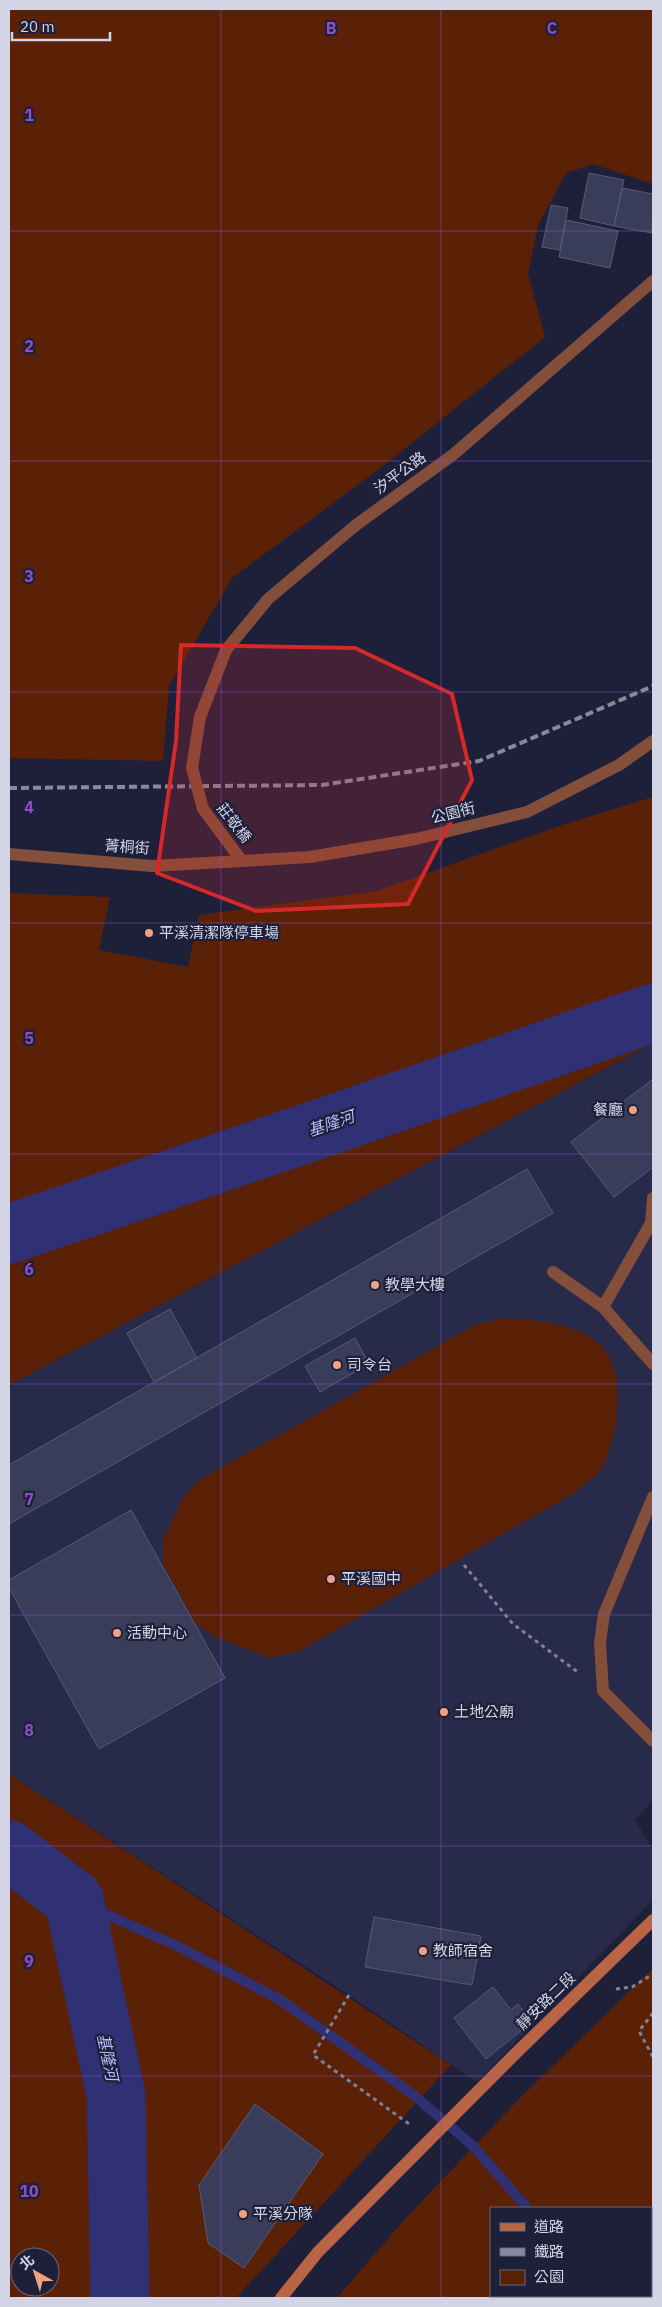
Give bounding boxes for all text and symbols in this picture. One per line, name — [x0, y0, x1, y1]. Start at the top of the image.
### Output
scale bar — [12, 10, 110, 42]
text: 20 m — [20, 17, 55, 36]
text: B — [326, 18, 337, 38]
text: C — [547, 18, 557, 38]
text: 1 — [24, 105, 34, 125]
text: 2 — [24, 336, 34, 356]
street label: 汐平公路 — [370, 447, 430, 498]
text: 3 — [24, 566, 34, 586]
text: 4 — [24, 797, 34, 817]
street label: 公園街 — [429, 798, 477, 827]
street label: 莊敬橋 — [213, 799, 256, 846]
street label: 菁桐街 — [104, 835, 150, 858]
place label: 平溪清潔隊停車場 — [159, 923, 279, 942]
marker: 平溪清潔隊停車場 — [143, 927, 155, 939]
text: 5 — [24, 1028, 34, 1048]
place label: 餐廳 — [593, 1100, 623, 1119]
marker: 餐廳 — [627, 1104, 639, 1116]
water label: 基隆河 — [305, 1105, 360, 1140]
text: 6 — [24, 1259, 34, 1279]
place label: 教學大樓 — [385, 1275, 445, 1294]
marker: 教學大樓 — [369, 1279, 381, 1291]
place label: 司令台 — [347, 1355, 392, 1374]
marker: 司令台 — [331, 1359, 343, 1371]
text: 7 — [24, 1489, 34, 1509]
place label: 平溪國中 — [341, 1569, 401, 1588]
marker: 平溪國中 — [325, 1573, 337, 1585]
place label: 活動中心 — [127, 1623, 187, 1642]
marker: 活動中心 — [111, 1627, 123, 1639]
place label: 土地公廟 — [454, 1702, 514, 1721]
marker: 土地公廟 — [438, 1706, 450, 1718]
text: 8 — [24, 1720, 34, 1740]
place label: 教師宿舍 — [433, 1941, 493, 1960]
marker: 教師宿舍 — [417, 1945, 429, 1957]
text: 9 — [24, 1951, 34, 1971]
street label: 靜安路二段 — [512, 1968, 579, 2034]
water label: 基隆河 — [93, 2031, 123, 2085]
text: 10 — [19, 2181, 39, 2201]
place label: 平溪分隊 — [253, 2204, 313, 2223]
legend — [490, 2207, 652, 2297]
marker: 平溪分隊 — [237, 2208, 249, 2220]
text: 道路 — [534, 2217, 564, 2236]
text: 鐵路 — [534, 2242, 564, 2261]
north arrow — [10, 2247, 60, 2297]
text: 北 — [16, 2250, 38, 2273]
text: 公園 — [534, 2267, 564, 2286]

